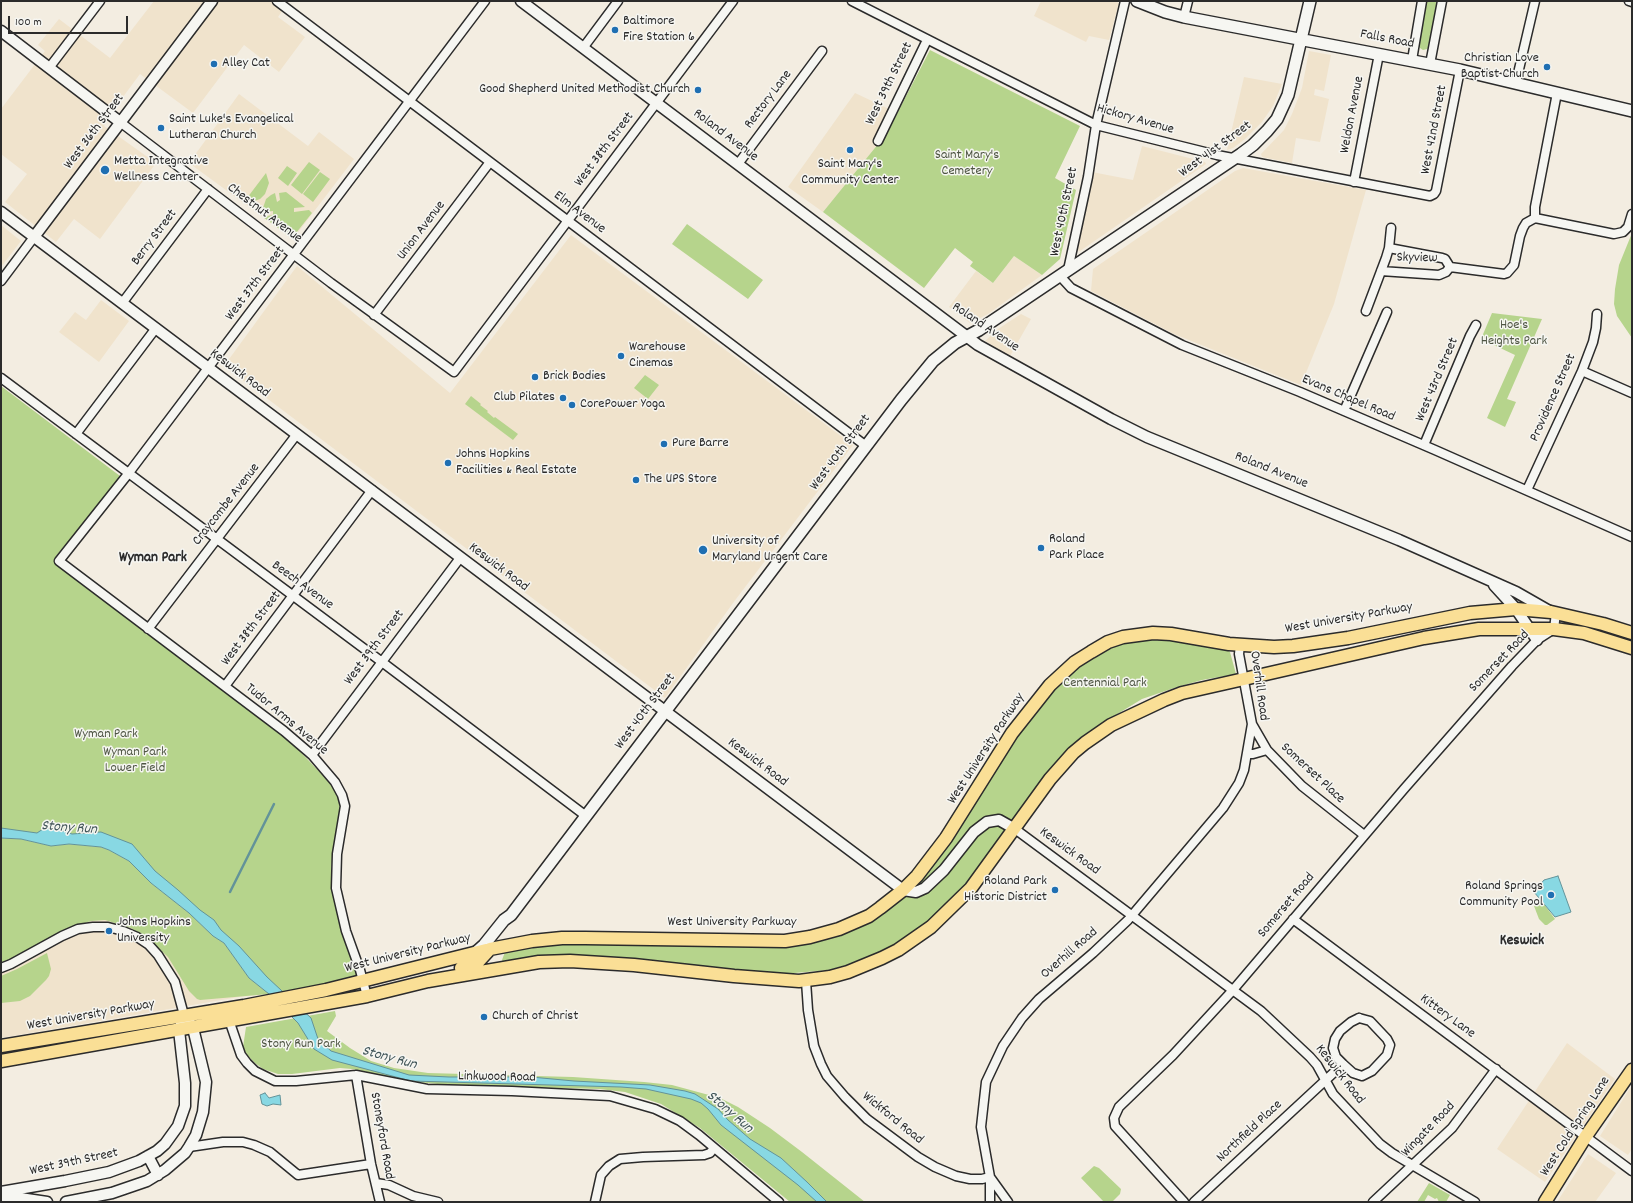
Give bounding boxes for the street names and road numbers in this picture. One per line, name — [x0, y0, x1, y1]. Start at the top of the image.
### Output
street label: Falls Road — [1359, 27, 1415, 53]
street label: West 39th Street — [863, 40, 917, 128]
street label: Rectory Lane — [742, 67, 796, 133]
street label: Weldon Avenue — [1337, 75, 1369, 155]
street label: West 42nd Street — [1418, 84, 1452, 176]
street label: West 36th Street — [61, 91, 129, 173]
street label: Hickory Avenue — [1094, 101, 1176, 139]
street label: Roland Avenue — [689, 106, 761, 166]
street label: West 38th Street — [571, 109, 639, 191]
street label: West 41st Street — [1176, 118, 1256, 182]
street label: West 40th Street — [1047, 166, 1083, 258]
street label: Chestnut Avenue — [223, 180, 305, 248]
street label: Elm Avenue — [550, 188, 608, 238]
street label: Union Avenue — [394, 198, 450, 264]
street label: Berry Street — [128, 207, 182, 269]
street label: West 37th Street — [223, 243, 289, 325]
street label: Skyview — [1396, 250, 1438, 268]
street label: Roland Avenue — [948, 299, 1022, 357]
street label: West 43rd Street — [1413, 336, 1463, 424]
street label: Keswick Road — [206, 346, 272, 402]
street label: Providence Street — [1527, 351, 1581, 445]
street label: Evans Chapel Road — [1299, 372, 1397, 426]
street label: West 40th Street — [807, 412, 875, 494]
street label: Roland Avenue — [1232, 449, 1310, 493]
street label: Craycombe Avenue — [190, 461, 264, 549]
street label: Keswick Road — [465, 540, 531, 596]
street label: Beech Avenue — [268, 558, 336, 614]
street label: West 38th Street — [218, 588, 286, 670]
street label: West University Parkway — [1284, 600, 1414, 638]
street label: West 39th Street — [341, 607, 409, 689]
street label: Somerset Road — [1466, 627, 1534, 697]
street label: Overhill Road — [1245, 650, 1271, 722]
street label: West 40th Street — [612, 671, 680, 753]
street label: Tudor Arms Avenue — [241, 681, 331, 759]
street label: West University Parkway — [945, 690, 1029, 808]
street label: Keswick Road — [724, 735, 790, 791]
street label: Somerset Place — [1276, 740, 1348, 808]
street label: Keswick Road — [1035, 824, 1103, 880]
street label: Somerset Road — [1255, 870, 1319, 942]
street label: West University Parkway — [667, 915, 797, 931]
street label: Overhill Road — [1038, 925, 1102, 983]
street label: West University Parkway — [343, 930, 473, 978]
street label: Kittery Lane — [1416, 991, 1478, 1043]
street label: West University Parkway — [26, 997, 156, 1035]
street label: Keswick Road — [1311, 1042, 1367, 1108]
street label: Linkwood Road — [458, 1069, 536, 1087]
street label: West Cold Spring Lane — [1537, 1074, 1615, 1180]
street label: Wickford Road — [858, 1089, 926, 1149]
street label: Stoneyford Road — [365, 1091, 397, 1181]
street label: Northfield Place — [1214, 1097, 1286, 1167]
street label: Wingate Road — [1398, 1099, 1460, 1161]
street label: West 39th Street — [28, 1145, 120, 1181]

